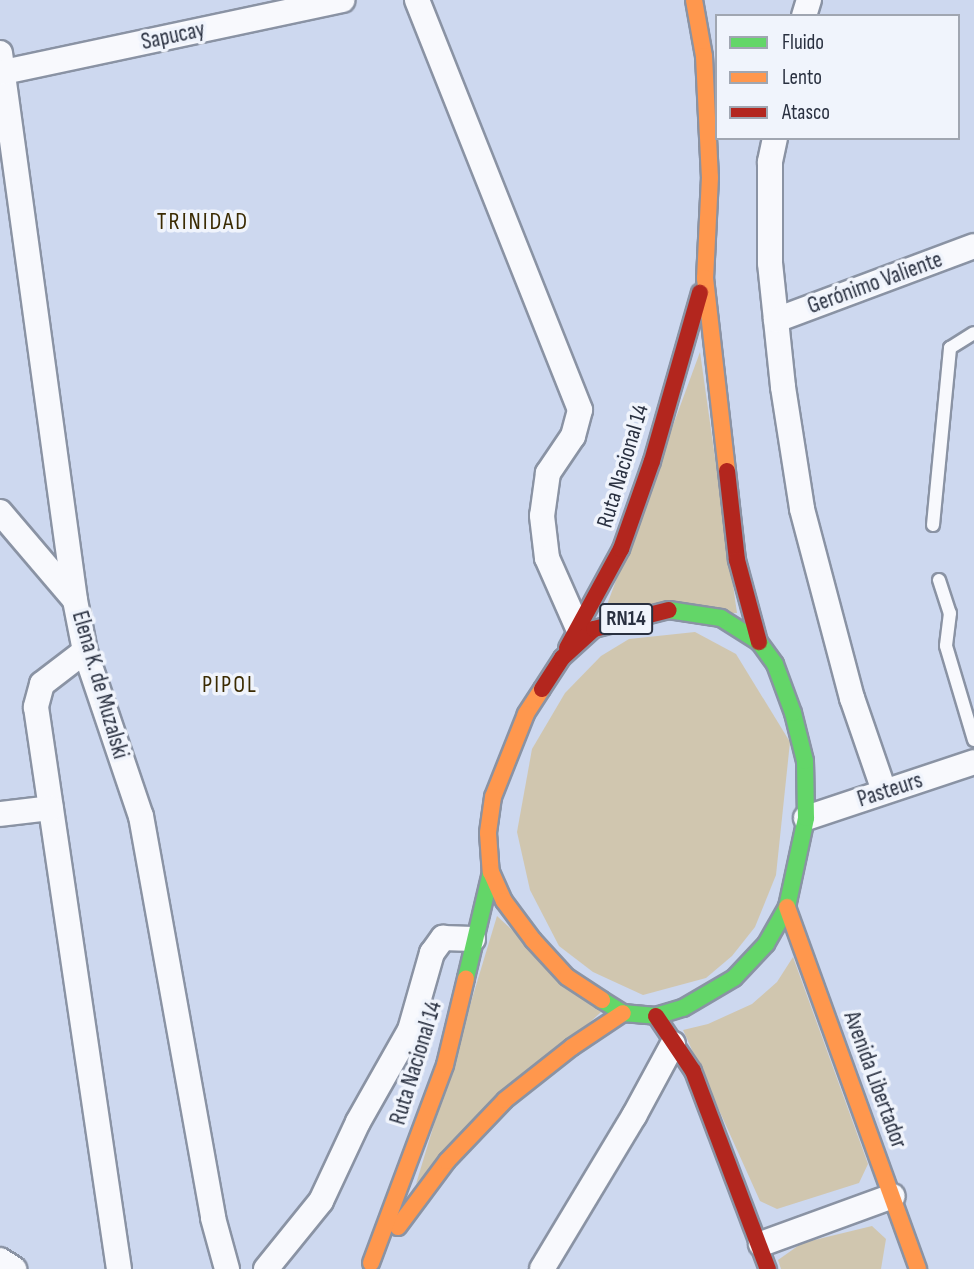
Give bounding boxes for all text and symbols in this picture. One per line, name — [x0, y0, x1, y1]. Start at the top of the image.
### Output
legend — [715, 14, 960, 140]
street label: Sapucay — [139, 16, 207, 56]
text: Fluido — [782, 30, 824, 55]
text: Lento — [782, 65, 822, 90]
text: Atasco — [782, 100, 830, 125]
district label: TRINIDAD — [158, 208, 248, 236]
street label: Gerónimo Valiente — [804, 246, 946, 320]
street label: Ruta Nacional 14 — [591, 401, 655, 531]
road number: RN14 — [598, 602, 654, 636]
street label: Elena K. de Muzalski — [66, 608, 134, 762]
district label: PIPOL — [203, 671, 257, 699]
street label: Pasteurs — [854, 767, 926, 813]
street label: Ruta Nacional 14 — [384, 998, 448, 1128]
street label: Avenida Libertador — [837, 1008, 913, 1152]

